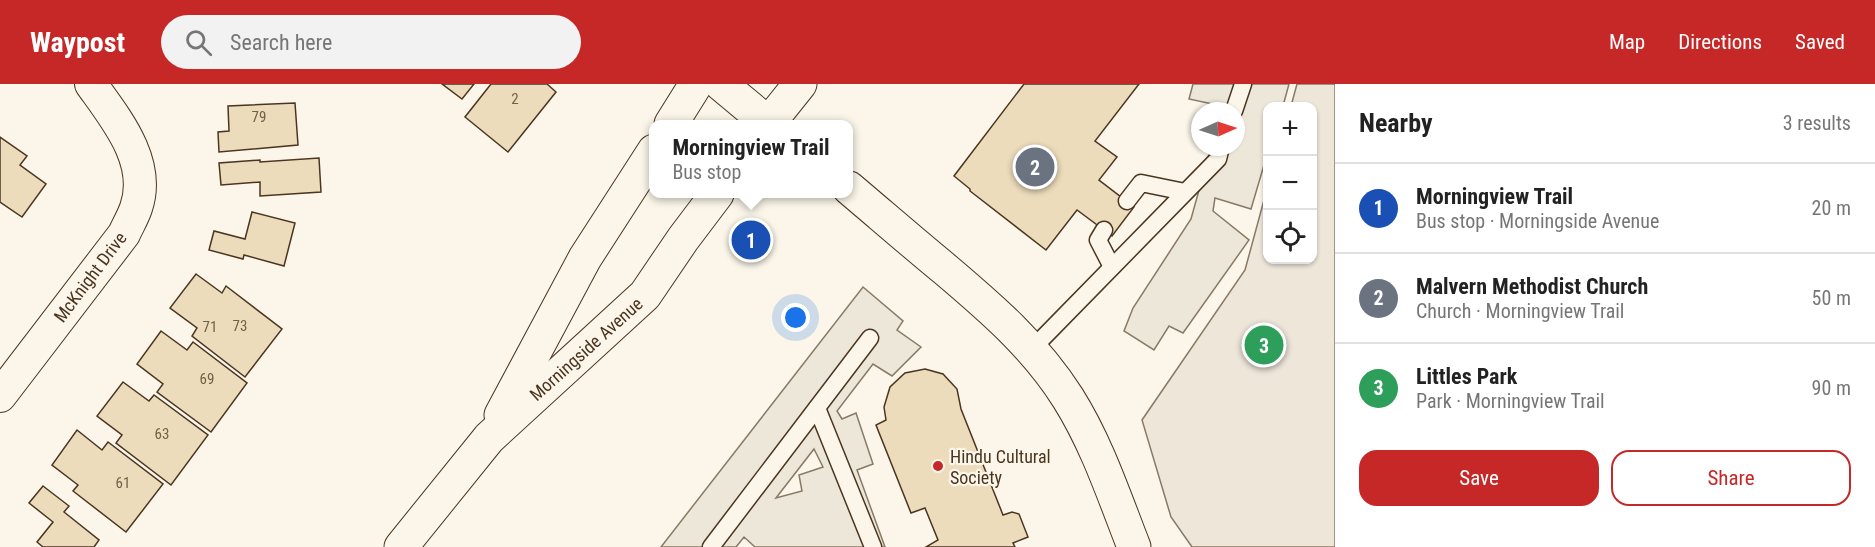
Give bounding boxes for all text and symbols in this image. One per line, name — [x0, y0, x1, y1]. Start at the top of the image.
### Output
search box — [161, 15, 581, 69]
text: Waypost — [30, 26, 125, 59]
icon: search — [182, 26, 215, 59]
text: Search here — [230, 30, 332, 55]
text: Map — [1609, 30, 1645, 54]
text: Directions — [1678, 30, 1762, 54]
text: Saved — [1795, 30, 1845, 54]
house number: 2 — [511, 90, 519, 108]
north arrow — [1191, 102, 1245, 156]
map controls — [1263, 102, 1317, 264]
button: + — [1263, 102, 1317, 156]
house number: 79 — [252, 108, 266, 126]
text: Nearby — [1359, 108, 1433, 138]
text: 3 results — [1783, 111, 1851, 135]
popup — [649, 120, 853, 198]
text: Morningview Trail — [672, 135, 830, 160]
pin: 2 — [1016, 144, 1054, 190]
button: − — [1263, 156, 1317, 210]
text: Bus stop — [672, 160, 741, 184]
text: Morningview Trail — [1416, 184, 1573, 209]
text: 1 — [1373, 196, 1384, 220]
text: 20 m — [1812, 196, 1851, 220]
text: Bus stop · Morningside Avenue — [1416, 209, 1659, 233]
button: locate — [1263, 210, 1317, 264]
pin: 1 — [732, 218, 771, 262]
street label: McKnight Drive — [49, 228, 131, 326]
text: Malvern Methodist Church — [1416, 274, 1648, 299]
text: 2 — [1373, 286, 1384, 310]
text: 50 m — [1812, 286, 1851, 310]
street label: Morningside Avenue — [525, 293, 647, 405]
text: Church · Morningview Trail — [1416, 299, 1624, 323]
your location — [781, 303, 810, 332]
house number: 73 — [233, 317, 247, 335]
house number: 71 — [203, 318, 217, 336]
pin: 3 — [1244, 322, 1284, 368]
text: Littles Park — [1416, 364, 1517, 389]
house number: 69 — [200, 370, 214, 388]
text: 3 — [1373, 376, 1384, 400]
text: 90 m — [1812, 376, 1851, 400]
text: Park · Morningview Trail — [1416, 389, 1605, 413]
house number: 63 — [155, 425, 169, 443]
place label: Hindu Cultural Society — [950, 446, 1051, 488]
button: Save — [1359, 450, 1599, 506]
button: Share — [1611, 450, 1851, 506]
marker: Hindu Cultural Society — [931, 459, 945, 473]
house number: 61 — [116, 474, 130, 492]

